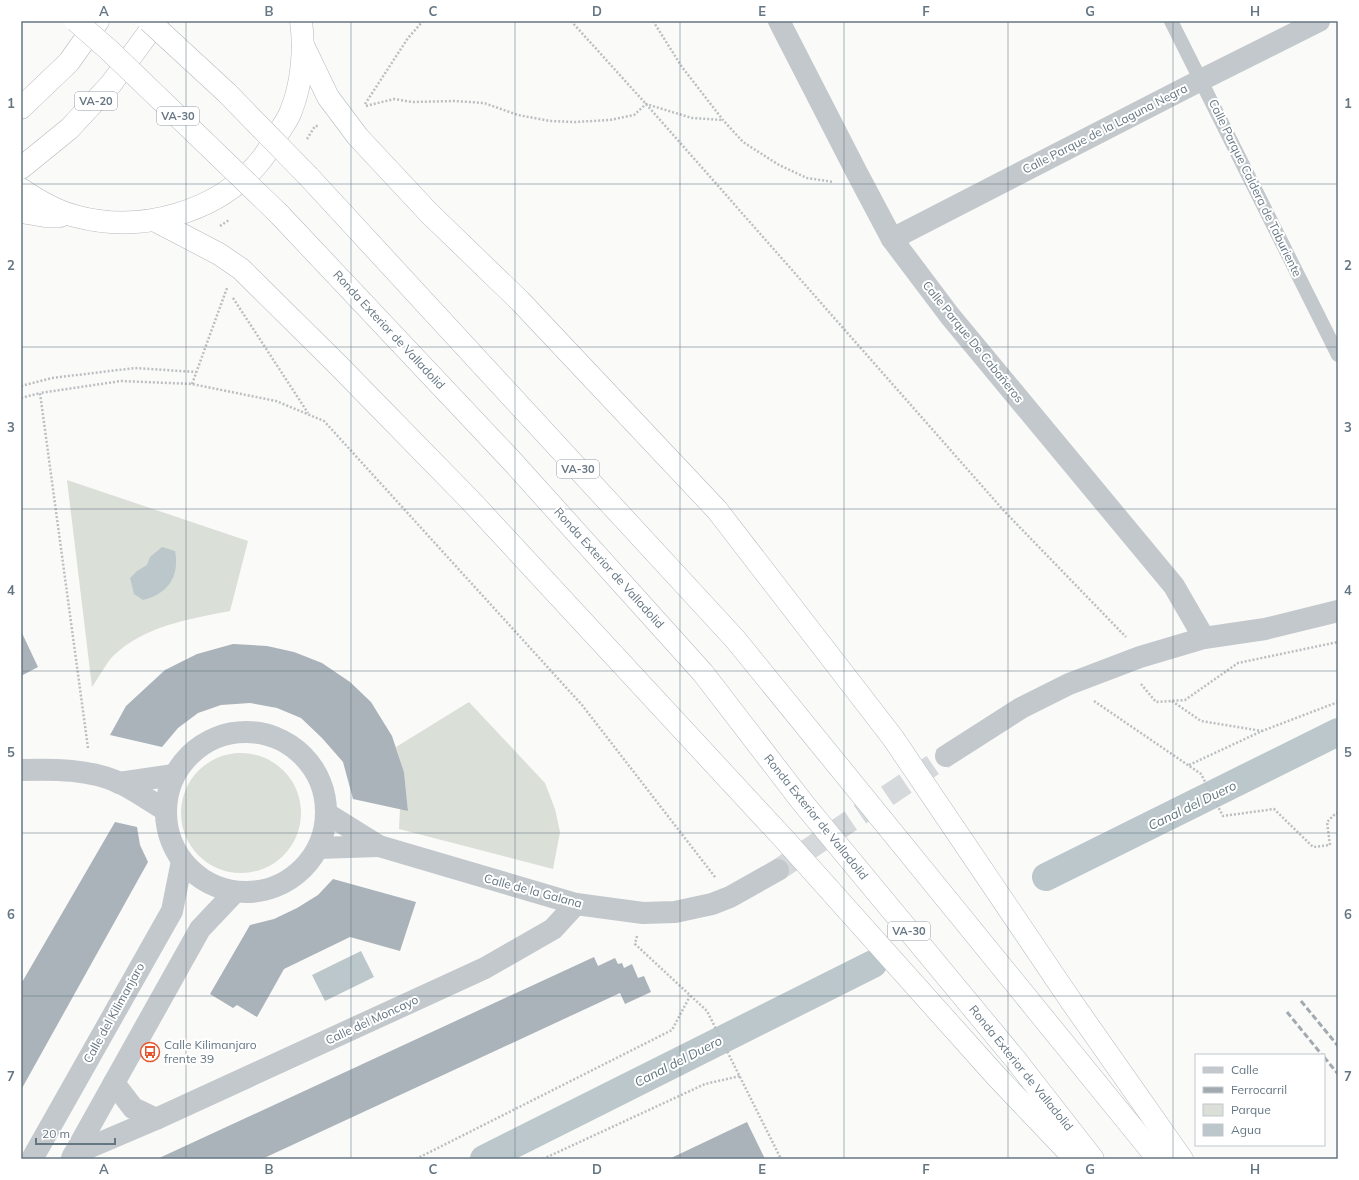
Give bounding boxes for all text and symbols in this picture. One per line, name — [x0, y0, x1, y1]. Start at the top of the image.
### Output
text: A — [99, 3, 109, 19]
text: B — [265, 3, 274, 19]
text: C — [429, 3, 438, 19]
text: D — [592, 3, 602, 19]
text: E — [758, 3, 766, 19]
text: F — [922, 3, 930, 19]
text: G — [1085, 3, 1095, 19]
text: H — [1250, 3, 1260, 19]
street label: Calle Parque de la Laguna Negra — [1020, 80, 1190, 177]
road number: VA-20 — [75, 92, 117, 110]
text: 1 — [7, 95, 15, 111]
text: 1 — [1344, 95, 1352, 111]
street label: Calle Parque Caldera de Taburiente — [1206, 97, 1305, 279]
road number: VA-30 — [157, 107, 199, 125]
text: 2 — [7, 257, 15, 273]
text: 2 — [1344, 257, 1352, 273]
street label: Ronda Exterior de Valladolid — [330, 267, 448, 392]
street label: Calle Parque De Cabañeros — [920, 278, 1027, 406]
text: 3 — [7, 419, 15, 435]
text: 3 — [1344, 419, 1352, 435]
road number: VA-30 — [557, 460, 599, 478]
street label: Ronda Exterior de Valladolid — [551, 504, 667, 631]
text: 4 — [7, 582, 15, 598]
text: 4 — [1344, 582, 1352, 598]
text: 5 — [7, 744, 15, 760]
text: 5 — [1344, 744, 1352, 760]
street label: Ronda Exterior de Valladolid — [761, 751, 872, 882]
water label: Canal del Duero — [1145, 777, 1239, 833]
street label: Calle de la Galana — [482, 870, 584, 911]
text: 6 — [7, 906, 15, 922]
text: 6 — [1344, 906, 1352, 922]
road number: VA-30 — [888, 922, 930, 940]
street label: Calle del Kilimanjaro — [80, 960, 147, 1066]
street label: Calle del Moncayo — [323, 991, 421, 1048]
street label: Ronda Exterior de Valladolid — [966, 1002, 1077, 1133]
water label: Canal del Duero — [632, 1032, 724, 1090]
place label: Calle Kilimanjaro frente 39 — [164, 1037, 257, 1066]
bus stop icon: Calle Kilimanjaro frente 39 — [139, 1041, 161, 1063]
legend — [1195, 1054, 1325, 1146]
text: Calle — [1231, 1062, 1258, 1077]
text: 7 — [7, 1068, 15, 1084]
text: 7 — [1344, 1068, 1352, 1084]
text: Ferrocarril — [1231, 1082, 1287, 1097]
text: Parque — [1231, 1102, 1271, 1117]
scale bar — [36, 1120, 115, 1146]
text: Agua — [1231, 1122, 1261, 1137]
text: 20 m — [42, 1126, 70, 1141]
text: A — [99, 1161, 109, 1177]
text: B — [265, 1161, 274, 1177]
text: C — [429, 1161, 438, 1177]
text: D — [592, 1161, 602, 1177]
text: E — [758, 1161, 766, 1177]
text: F — [922, 1161, 930, 1177]
text: G — [1085, 1161, 1095, 1177]
text: H — [1250, 1161, 1260, 1177]

